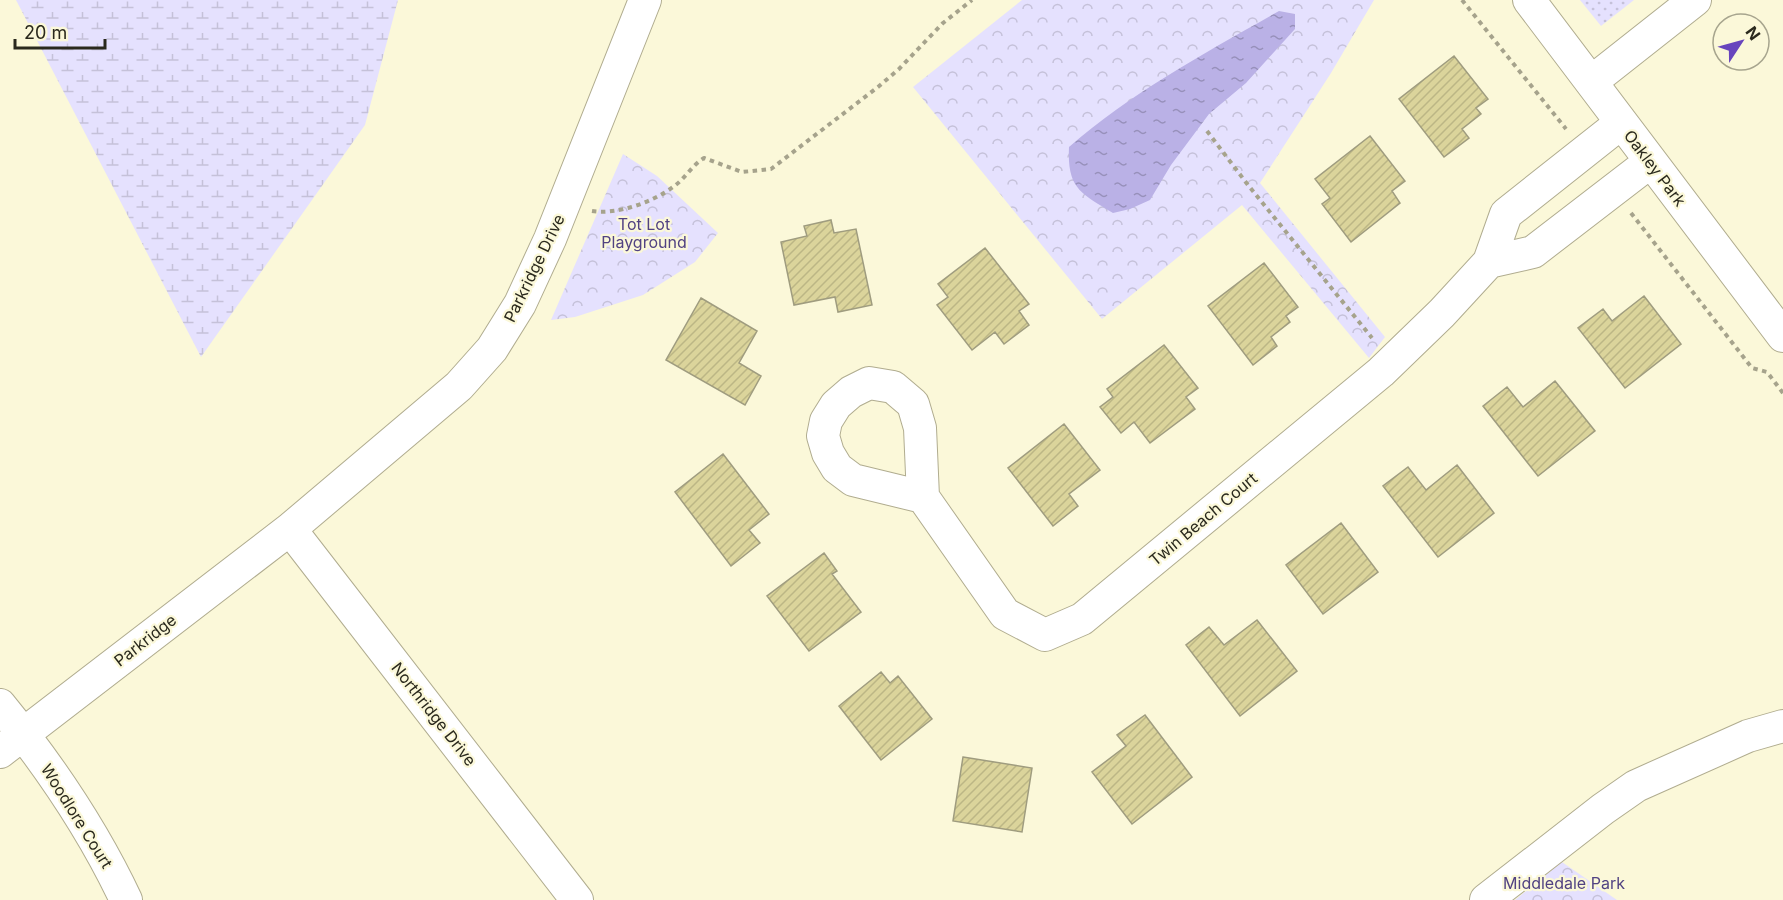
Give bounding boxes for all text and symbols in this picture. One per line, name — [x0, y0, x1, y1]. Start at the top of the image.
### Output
scale bar — [15, 12, 105, 50]
north arrow — [1711, 12, 1771, 72]
text: 20 m — [24, 22, 67, 43]
text: N — [1741, 22, 1765, 44]
street label: Oakley Park — [1620, 126, 1690, 210]
street label: Parkridge Drive — [499, 211, 569, 325]
park label: Tot Lot Playground — [601, 214, 687, 252]
street label: Twin Beach Court — [1145, 468, 1261, 570]
street label: Parkridge — [110, 610, 180, 670]
street label: Northridge Drive — [387, 658, 481, 770]
street label: Woodlore Court — [37, 760, 117, 872]
park label: Middledale Park — [1503, 873, 1625, 893]

